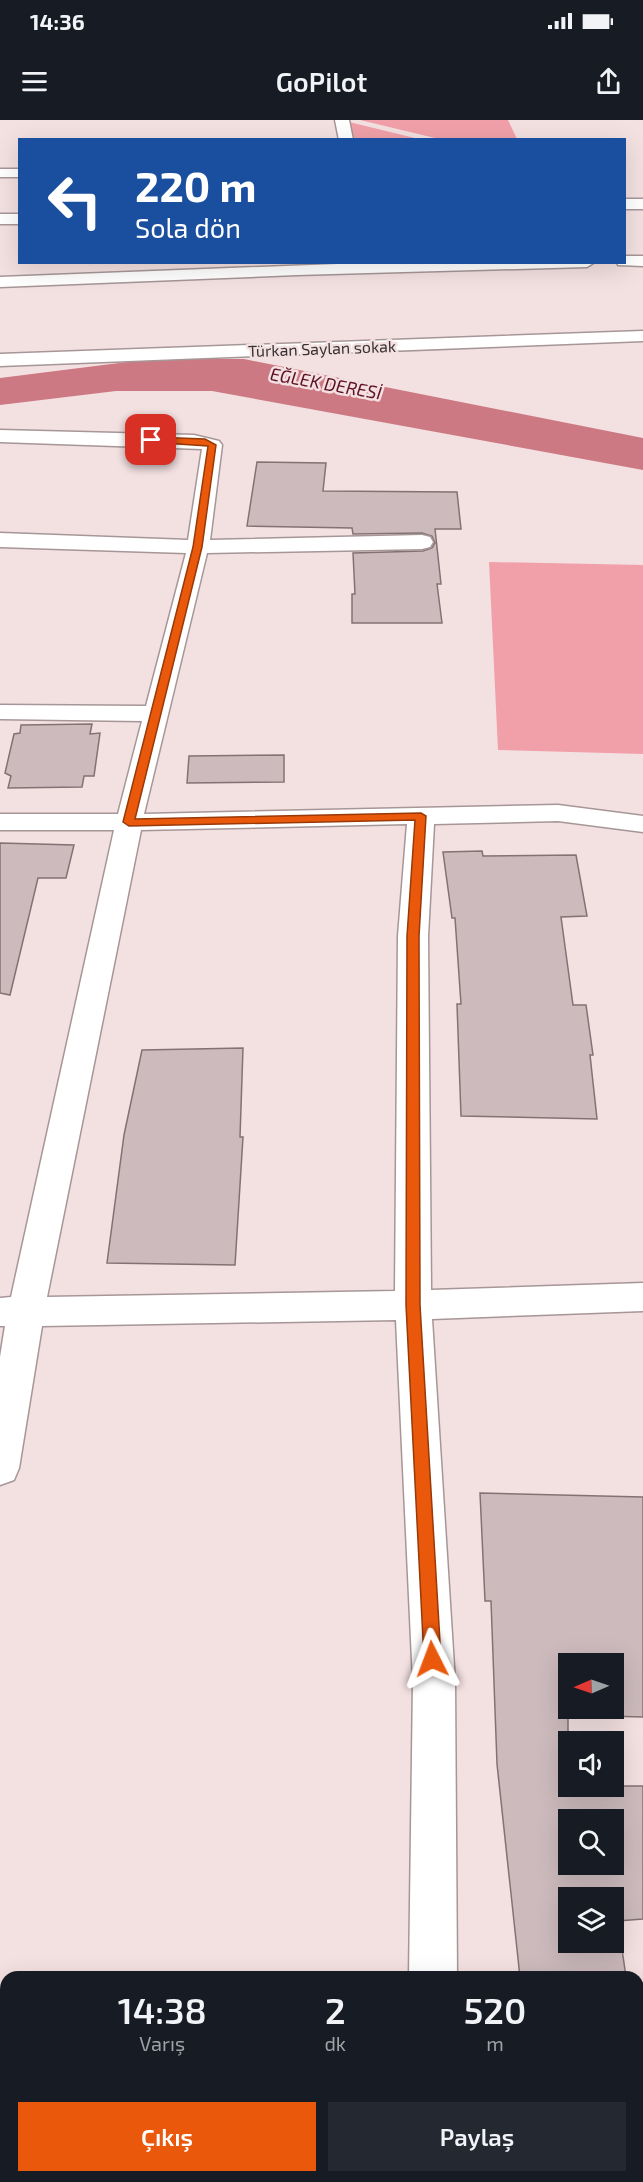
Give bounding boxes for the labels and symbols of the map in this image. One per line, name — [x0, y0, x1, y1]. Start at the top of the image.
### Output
street label: Türkan Saylan sokak — [248, 336, 396, 360]
water label: EĞLEK DERESİ — [269, 362, 384, 404]
pin — [125, 414, 176, 465]
position arrow — [400, 1627, 464, 1691]
north arrow — [558, 1653, 624, 1719]

